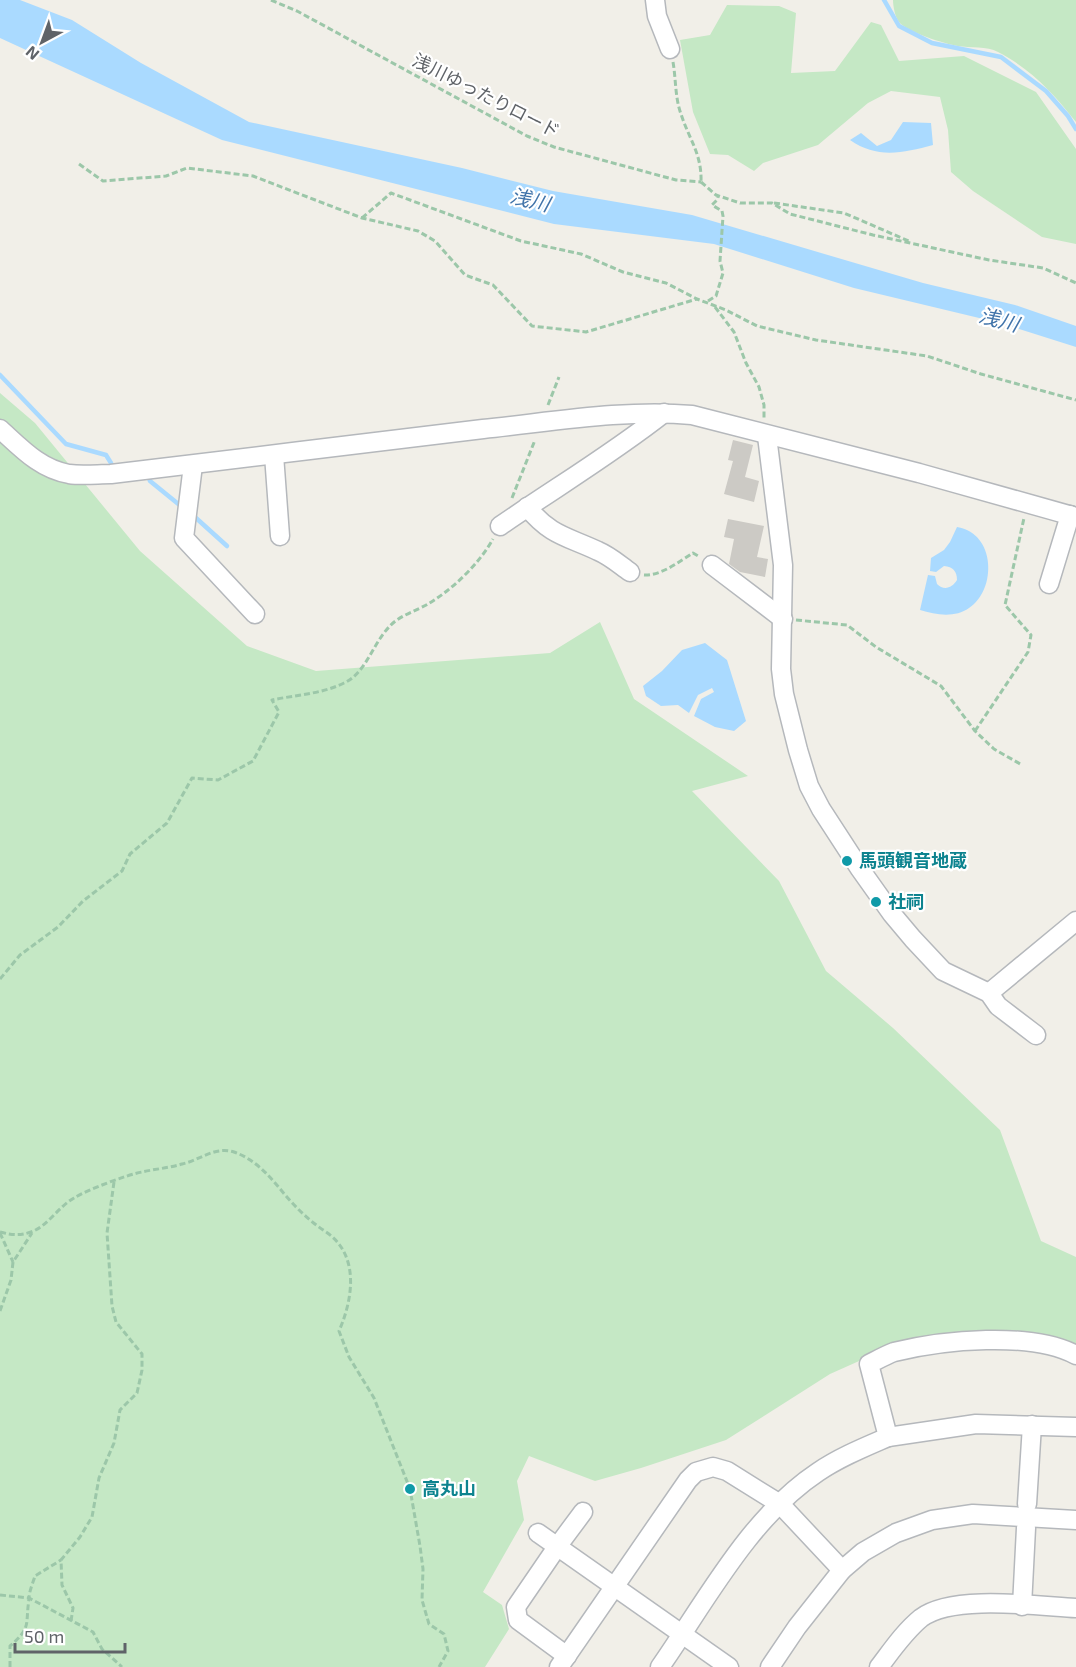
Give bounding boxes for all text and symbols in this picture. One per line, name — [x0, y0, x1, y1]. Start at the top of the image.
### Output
north arrow — [12, 12, 72, 72]
text: N — [21, 43, 42, 65]
street label: 浅川ゆったりロード — [409, 49, 564, 142]
water label: 浅川 — [508, 183, 554, 216]
water label: 浅川 — [977, 302, 1024, 336]
place label: 馬頭観音地蔵 — [859, 849, 967, 871]
marker: 馬頭観音地蔵 — [840, 854, 854, 868]
place label: 社祠 — [888, 890, 924, 912]
marker: 社祠 — [869, 895, 883, 909]
place label: 高丸山 — [422, 1477, 476, 1499]
marker: 高丸山 — [403, 1482, 417, 1496]
scale bar — [15, 1616, 124, 1654]
text: 50 m — [24, 1625, 64, 1647]

